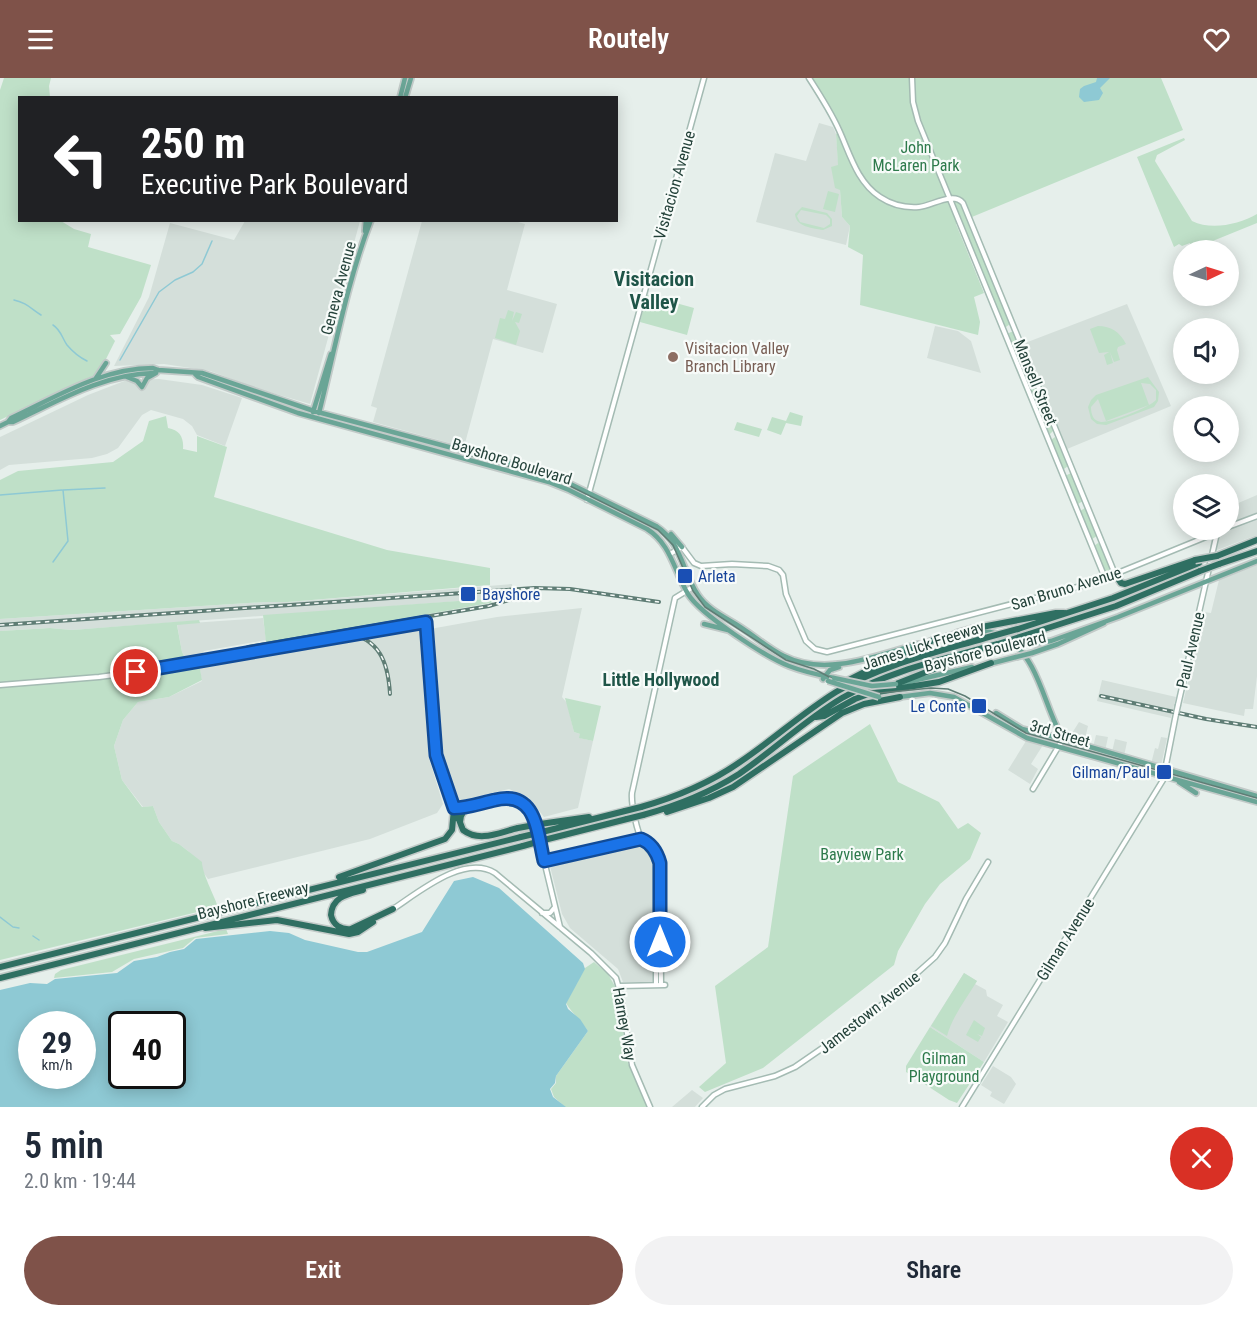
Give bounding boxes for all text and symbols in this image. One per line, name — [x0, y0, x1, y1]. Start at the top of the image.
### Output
icon: menu — [24, 23, 57, 56]
text: Routely — [588, 23, 669, 55]
icon: heart — [1200, 23, 1233, 56]
text: 250 m — [141, 119, 246, 168]
icon: left — [42, 120, 120, 198]
street label: Visitacion Avenue — [650, 128, 699, 242]
park label: John McLaren Park — [873, 138, 960, 175]
text: Executive Park Boulevard — [141, 169, 409, 201]
street label: Geneva Avenue — [317, 239, 360, 337]
north arrow — [1173, 240, 1239, 306]
map controls — [1173, 240, 1239, 540]
district label: Visitacion Valley — [614, 267, 694, 314]
button: sound — [1173, 318, 1239, 384]
street label: Mansell Street — [1010, 337, 1061, 428]
place label: Visitacion Valley Branch Library — [685, 339, 790, 376]
marker: Visitacion Valley Branch Library — [666, 350, 680, 364]
button: search — [1173, 396, 1239, 462]
street label: Bayshore Boulevard — [450, 434, 574, 489]
button: layers — [1173, 474, 1239, 540]
street label: San Bruno Avenue — [1009, 563, 1124, 614]
marker: Arleta — [676, 567, 694, 585]
place label: Arleta — [698, 567, 736, 586]
marker: Bayshore — [459, 585, 477, 603]
place label: Bayshore — [482, 585, 540, 604]
street label: Paul Avenue — [1173, 610, 1208, 690]
street label: James Lick Freeway — [860, 617, 987, 674]
street label: Bayshore Boulevard — [922, 627, 1048, 676]
pin — [110, 646, 161, 697]
icon: arrive — [119, 655, 152, 688]
district label: Little Hollywood — [603, 669, 719, 690]
place label: Le Conte — [910, 697, 966, 716]
marker: Le Conte — [970, 697, 988, 715]
street label: 3rd Street — [1028, 716, 1092, 751]
place label: Gilman/Paul — [1072, 763, 1150, 782]
marker: Gilman/Paul — [1155, 763, 1173, 781]
park label: Bayview Park — [820, 845, 905, 864]
street label: Bayshore Freeway — [196, 877, 311, 923]
street label: Gilman Avenue — [1032, 894, 1098, 984]
position arrow — [628, 910, 692, 974]
street label: Jamestown Avenue — [815, 967, 924, 1058]
street label: Harney Way — [609, 986, 640, 1063]
speed limit sign: 40 — [108, 1011, 186, 1089]
text: 29 — [42, 1025, 72, 1060]
park label: Gilman Playground — [909, 1049, 979, 1086]
text: km/h — [42, 1056, 72, 1074]
text: 5 min — [24, 1125, 104, 1167]
button: close — [1170, 1127, 1233, 1190]
text: 2.0 km · 19:44 — [24, 1169, 136, 1193]
button: Exit — [24, 1236, 623, 1305]
button: Share — [635, 1236, 1233, 1305]

